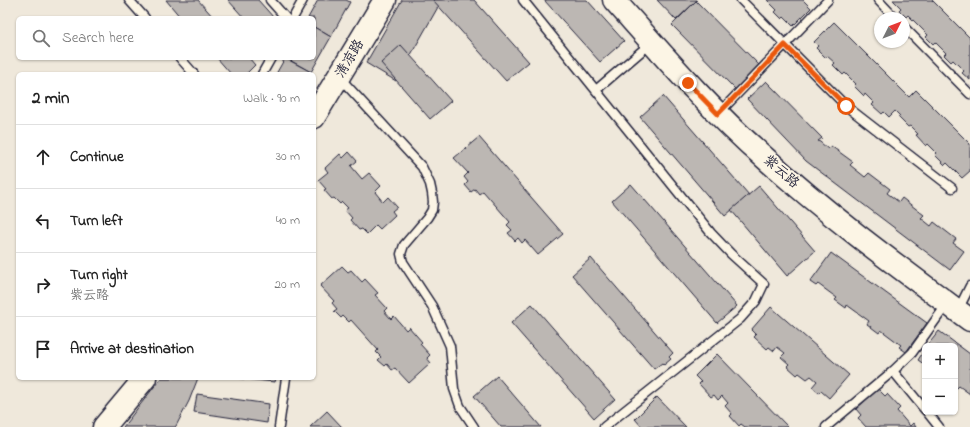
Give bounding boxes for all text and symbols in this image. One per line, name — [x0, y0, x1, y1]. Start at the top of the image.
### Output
north arrow — [874, 12, 910, 48]
search box — [16, 16, 316, 60]
icon: search — [30, 27, 52, 49]
text: Search here — [62, 27, 134, 49]
street label: 清凉路 — [330, 36, 370, 82]
route end — [679, 74, 697, 92]
text: 2 min — [32, 86, 69, 111]
text: Walk · 90 m — [243, 89, 300, 108]
route start — [837, 97, 855, 115]
icon: ahead — [32, 146, 54, 168]
text: Continue — [70, 146, 124, 168]
text: 30 m — [276, 147, 300, 166]
street label: 紫云路 — [758, 150, 804, 194]
icon: left — [32, 210, 54, 232]
text: Turn left — [70, 210, 123, 232]
text: 40 m — [276, 211, 300, 230]
text: Turn right — [70, 264, 128, 286]
icon: right — [32, 274, 54, 296]
text: 20 m — [275, 275, 300, 294]
text: 紫云路 — [70, 286, 109, 305]
icon: arrive — [32, 338, 54, 360]
text: Arrive at destination — [70, 338, 194, 360]
map controls — [922, 343, 958, 415]
button: + — [922, 343, 958, 379]
button: − — [922, 379, 958, 415]

